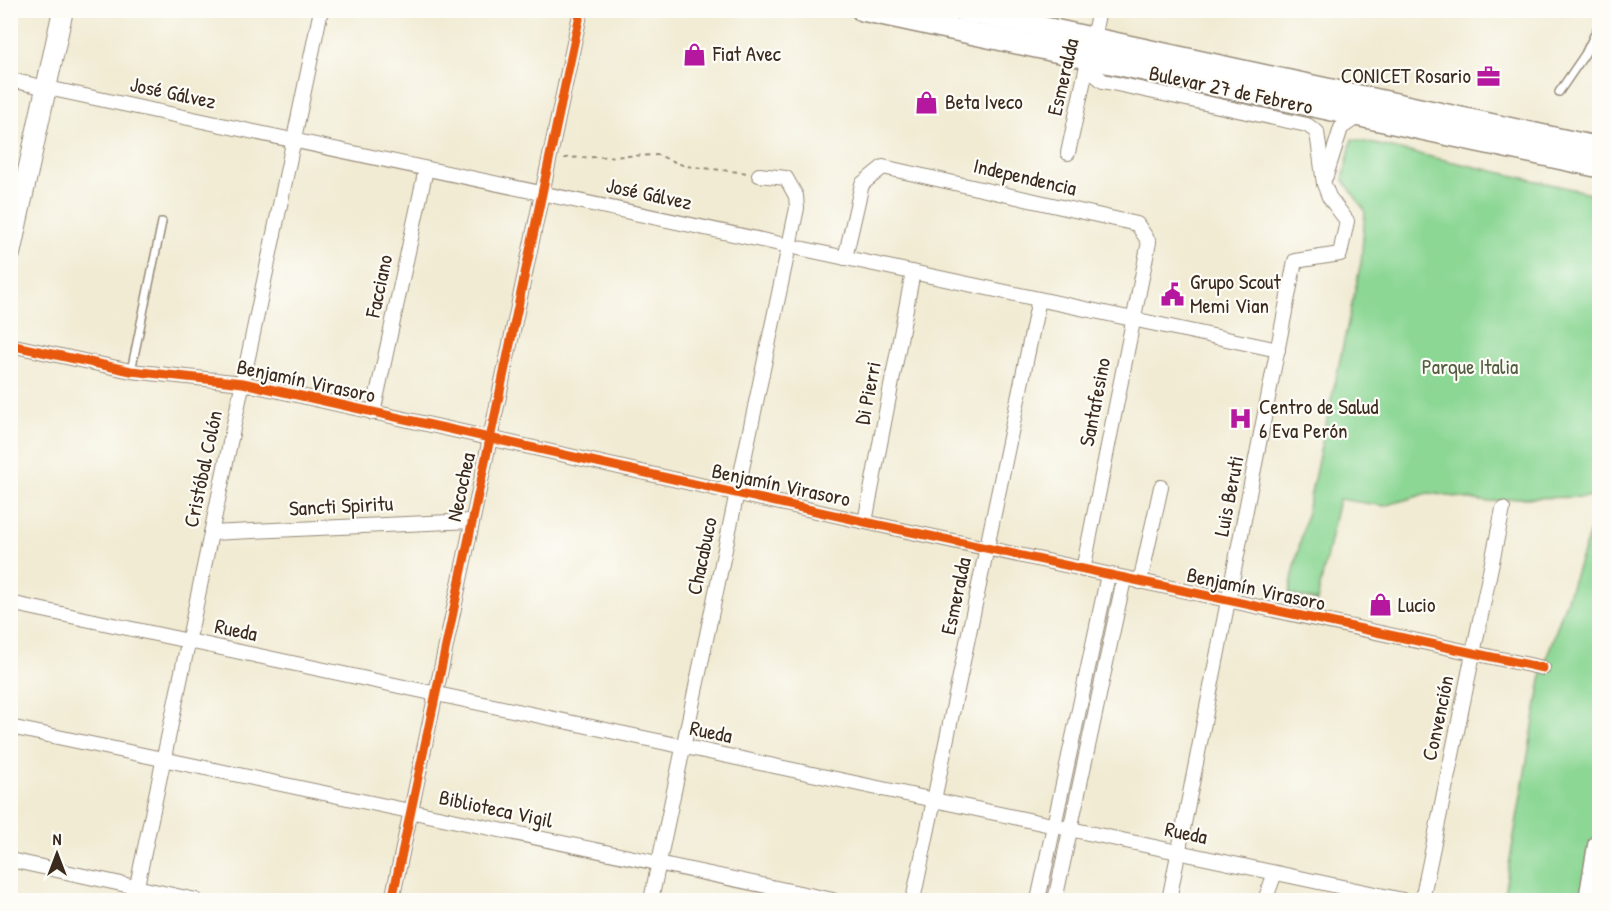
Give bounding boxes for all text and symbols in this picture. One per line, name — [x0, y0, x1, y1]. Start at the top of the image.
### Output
street label: Esmeralda — [1040, 35, 1085, 118]
place label: Fiat Avec — [712, 39, 782, 68]
shop icon: Fiat Avec — [682, 41, 708, 67]
street label: Bulevar 27 de Febrero — [1146, 58, 1316, 121]
place label: CONICET Rosario — [1341, 61, 1471, 90]
office icon: CONICET Rosario — [1476, 63, 1502, 89]
street label: José Gálvez — [127, 69, 219, 116]
place label: Beta Iveco — [945, 87, 1023, 116]
shop icon: Beta Iveco — [914, 89, 940, 115]
street label: Independencia — [971, 151, 1079, 202]
street label: José Gálvez — [603, 170, 695, 217]
street label: Facciano — [358, 252, 399, 321]
place label: Grupo Scout Memi Vian — [1190, 267, 1281, 320]
public building icon: Grupo Scout Memi Vian — [1159, 281, 1185, 307]
street label: Benjamín Virasoro — [234, 352, 378, 409]
park label: Parque Italia — [1422, 352, 1518, 381]
street label: Santafesino — [1072, 355, 1117, 449]
street label: Di Pierri — [847, 359, 888, 427]
place label: Centro de Salud 6 Eva Perón — [1259, 392, 1378, 445]
hospital icon: Centro de Salud 6 Eva Perón — [1228, 406, 1254, 432]
street label: Cristóbal Colón — [176, 408, 229, 530]
street label: Necochea — [439, 450, 482, 524]
street label: Luis Beruti — [1207, 453, 1250, 539]
street label: Benjamín Virasoro — [709, 456, 853, 513]
street label: Sancti Spiritu — [288, 488, 394, 523]
street label: Chacabuco — [679, 514, 724, 597]
street label: Esmeralda — [933, 555, 978, 637]
street label: Benjamín Virasoro — [1184, 560, 1328, 617]
place label: Lucio — [1398, 590, 1436, 619]
shop icon: Lucio — [1367, 592, 1393, 618]
street label: Rueda — [212, 611, 260, 648]
street label: Convención — [1414, 673, 1461, 763]
street label: Rueda — [687, 713, 735, 750]
street label: Biblioteca Vigil — [437, 782, 556, 835]
street label: Rueda — [1162, 814, 1210, 851]
north arrow — [27, 824, 87, 884]
text: N — [53, 828, 62, 850]

